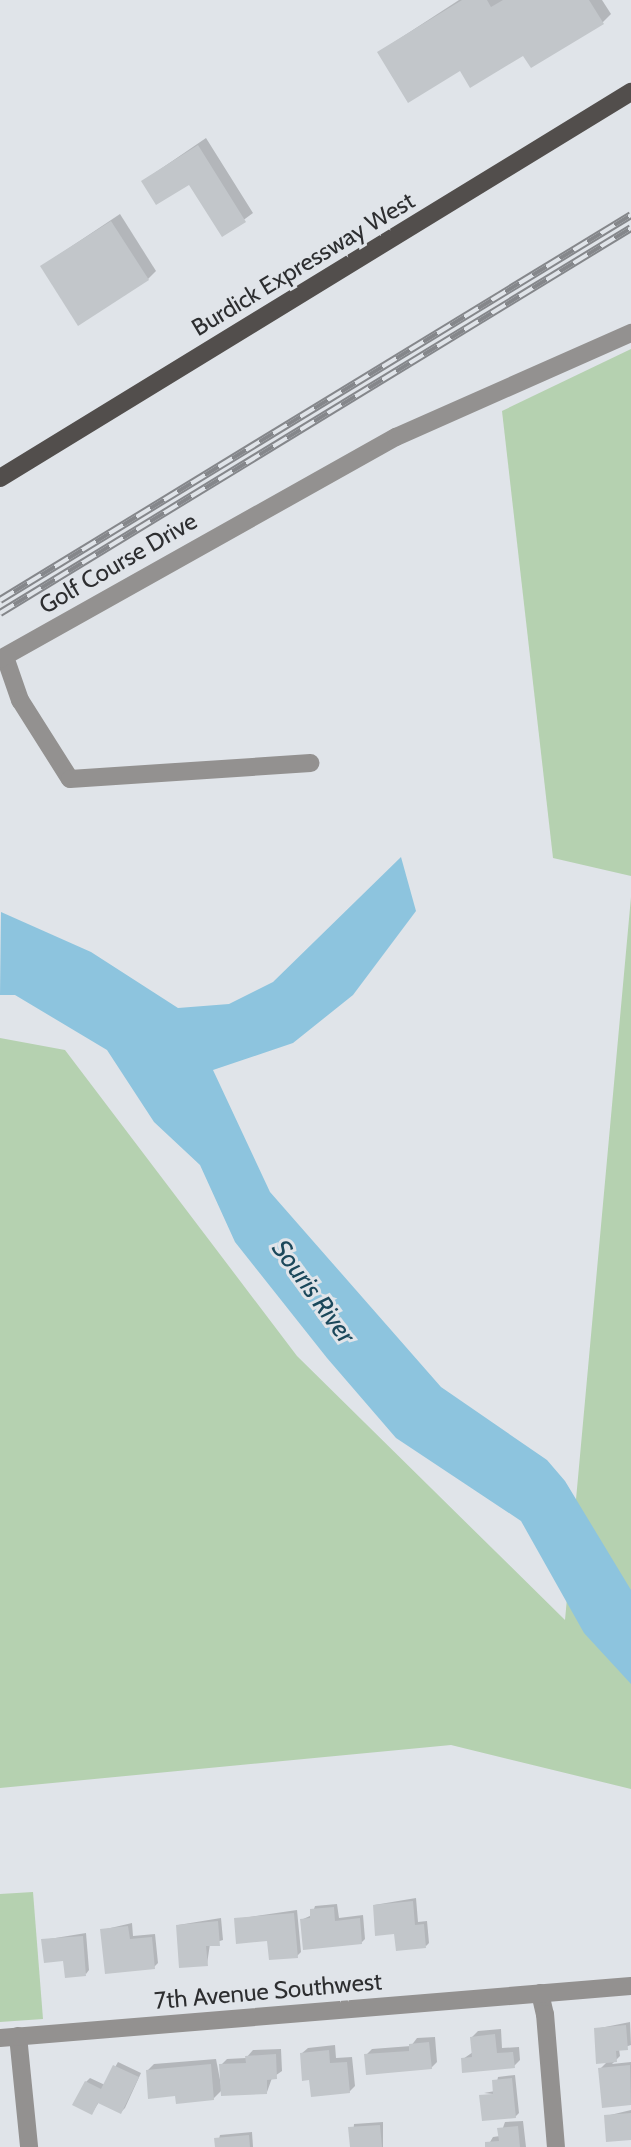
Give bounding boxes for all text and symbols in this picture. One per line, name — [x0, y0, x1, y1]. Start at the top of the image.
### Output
street label: Burdick Expressway West — [186, 186, 420, 342]
street label: Golf Course Drive — [34, 506, 202, 620]
water label: Souris River — [265, 1234, 361, 1350]
street label: 7th Avenue Southwest — [153, 1967, 383, 2015]

